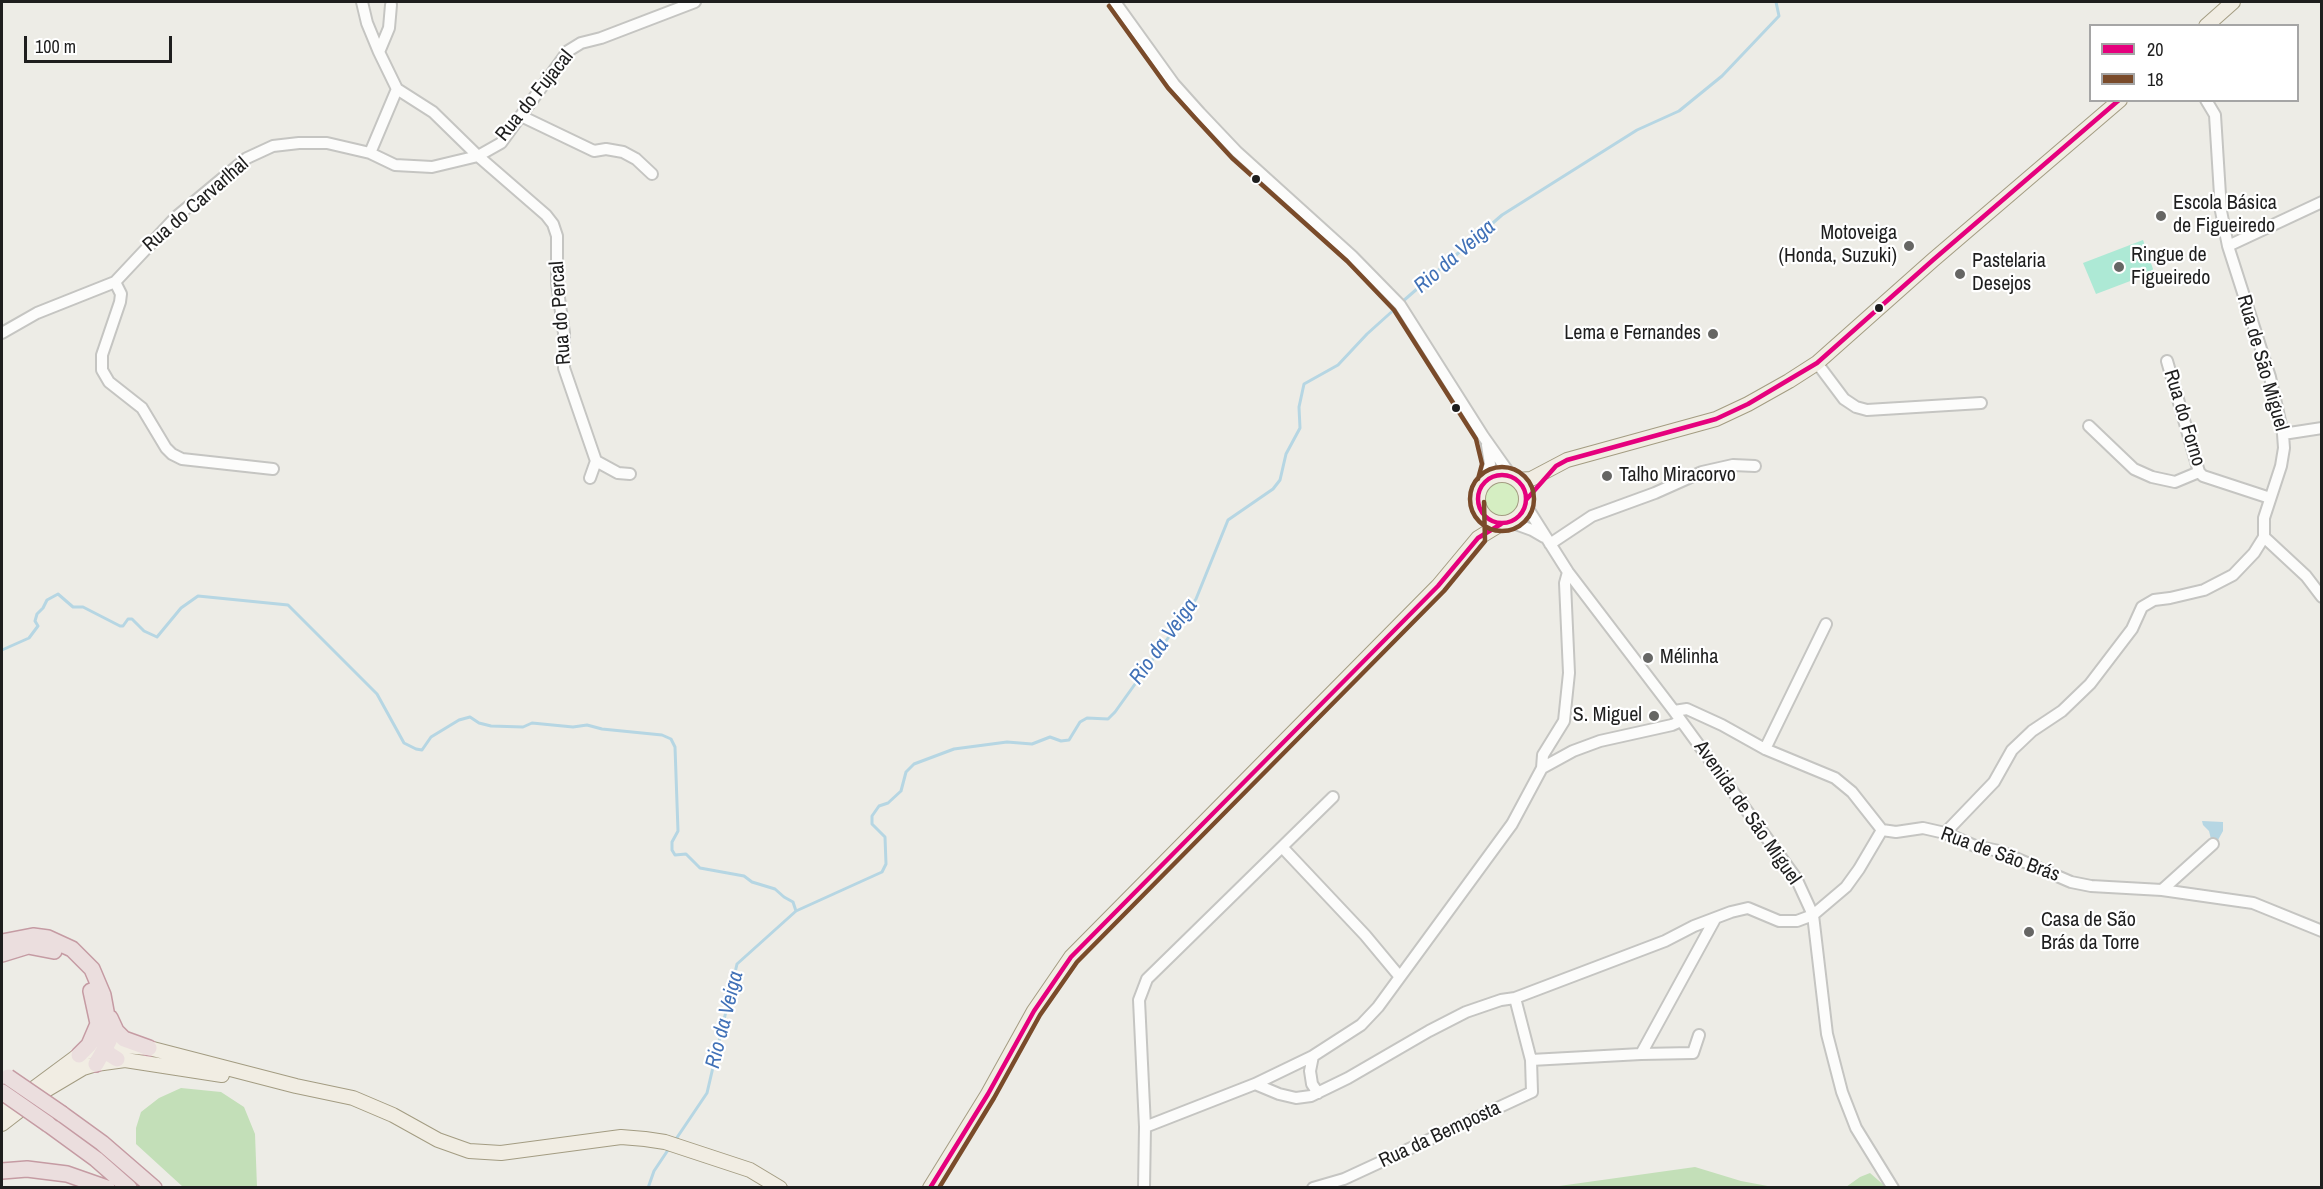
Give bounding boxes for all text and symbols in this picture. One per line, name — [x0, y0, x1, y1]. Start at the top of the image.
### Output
scale bar — [27, 24, 176, 62]
legend — [2089, 24, 2299, 102]
text: 100 m — [35, 34, 76, 59]
text: 20 — [2147, 37, 2163, 62]
street label: Rua do Fujacal — [491, 46, 579, 146]
text: 18 — [2147, 67, 2163, 92]
street label: Rua do Carvarlhal — [138, 153, 254, 257]
unlabelled marker — [1250, 173, 1262, 185]
place label: Escola Básica de Figueiredo — [2173, 192, 2277, 239]
marker: Escola Básica de Figueiredo — [2154, 209, 2168, 223]
water label: Rio da Veiga — [1409, 215, 1501, 299]
place label: Motoveiga (Honda, Suzuki) — [1779, 222, 1897, 269]
marker: Motoveiga (Honda, Suzuki) — [1902, 239, 1916, 253]
place label: Ringue de Figueiredo — [2131, 244, 2210, 291]
place label: Pastelaria Desejos — [1972, 250, 2046, 297]
street label: Rua do Percal — [545, 260, 577, 366]
marker: Ringue de Figueiredo — [2112, 260, 2126, 274]
marker: Pastelaria Desejos — [1953, 267, 1967, 281]
street label: Rua de São Miguel — [2231, 292, 2293, 434]
unlabelled marker — [1873, 302, 1885, 314]
place label: Lema e Fernandes — [1564, 322, 1701, 346]
marker: Lema e Fernandes — [1706, 327, 1720, 341]
street label: Rua do Forno — [2158, 367, 2210, 469]
unlabelled marker — [1450, 402, 1462, 414]
place label: Talho Miracorvo — [1619, 464, 1736, 488]
marker: Talho Miracorvo — [1600, 469, 1614, 483]
water label: Rio da Veiga — [1125, 594, 1203, 690]
place label: Mélinha — [1660, 646, 1718, 670]
marker: Mélinha — [1641, 651, 1655, 665]
place label: S. Miguel — [1573, 704, 1642, 728]
marker: S. Miguel — [1647, 709, 1661, 723]
street label: Avenida de São Miguel — [1688, 736, 1806, 890]
street label: Rua de São Brás — [1937, 822, 2063, 888]
place label: Casa de São Brás da Torre — [2041, 909, 2139, 956]
marker: Casa de São Brás da Torre — [2022, 925, 2036, 939]
water label: Rio da Veiga — [701, 969, 749, 1071]
street label: Rua da Bemposta — [1375, 1096, 1505, 1174]

